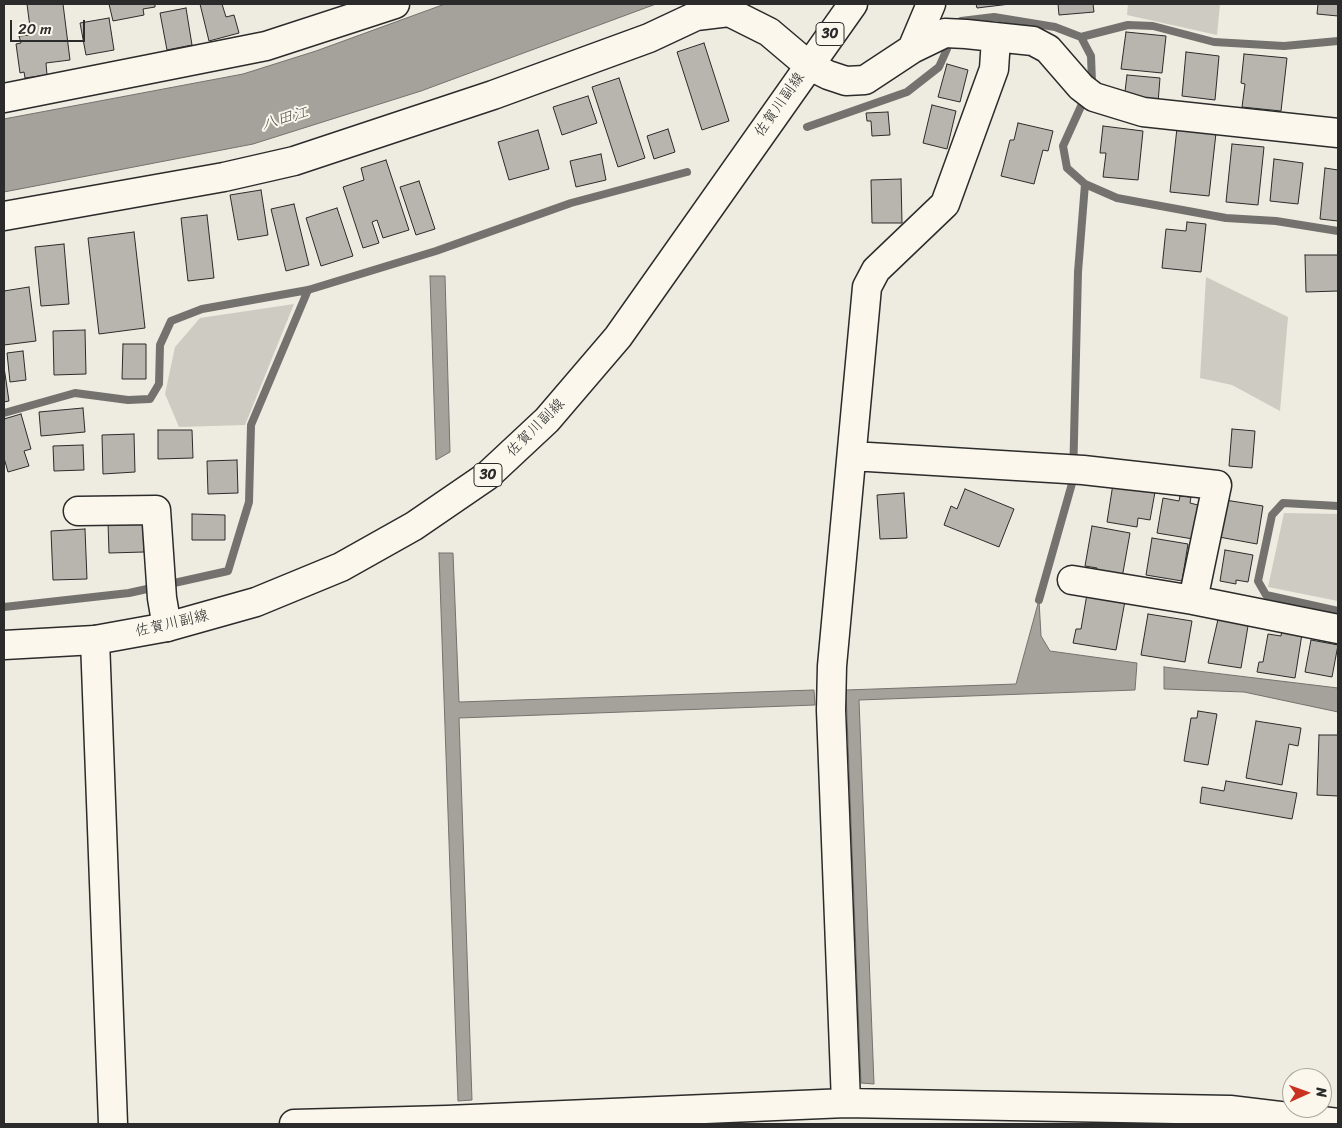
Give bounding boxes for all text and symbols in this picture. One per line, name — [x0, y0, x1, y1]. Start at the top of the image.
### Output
scale bar — [12, 10, 88, 42]
text: 20 m — [18, 16, 52, 42]
road number: 30 — [816, 22, 844, 46]
street label: 佐賀川副線 — [751, 69, 809, 141]
water label: 八田江 — [259, 103, 311, 135]
street label: 佐賀川副線 — [503, 395, 569, 461]
road number: 30 — [474, 464, 502, 486]
street label: 佐賀川副線 — [133, 607, 211, 641]
north arrow — [1282, 1068, 1332, 1118]
text: N — [1309, 1087, 1334, 1098]

